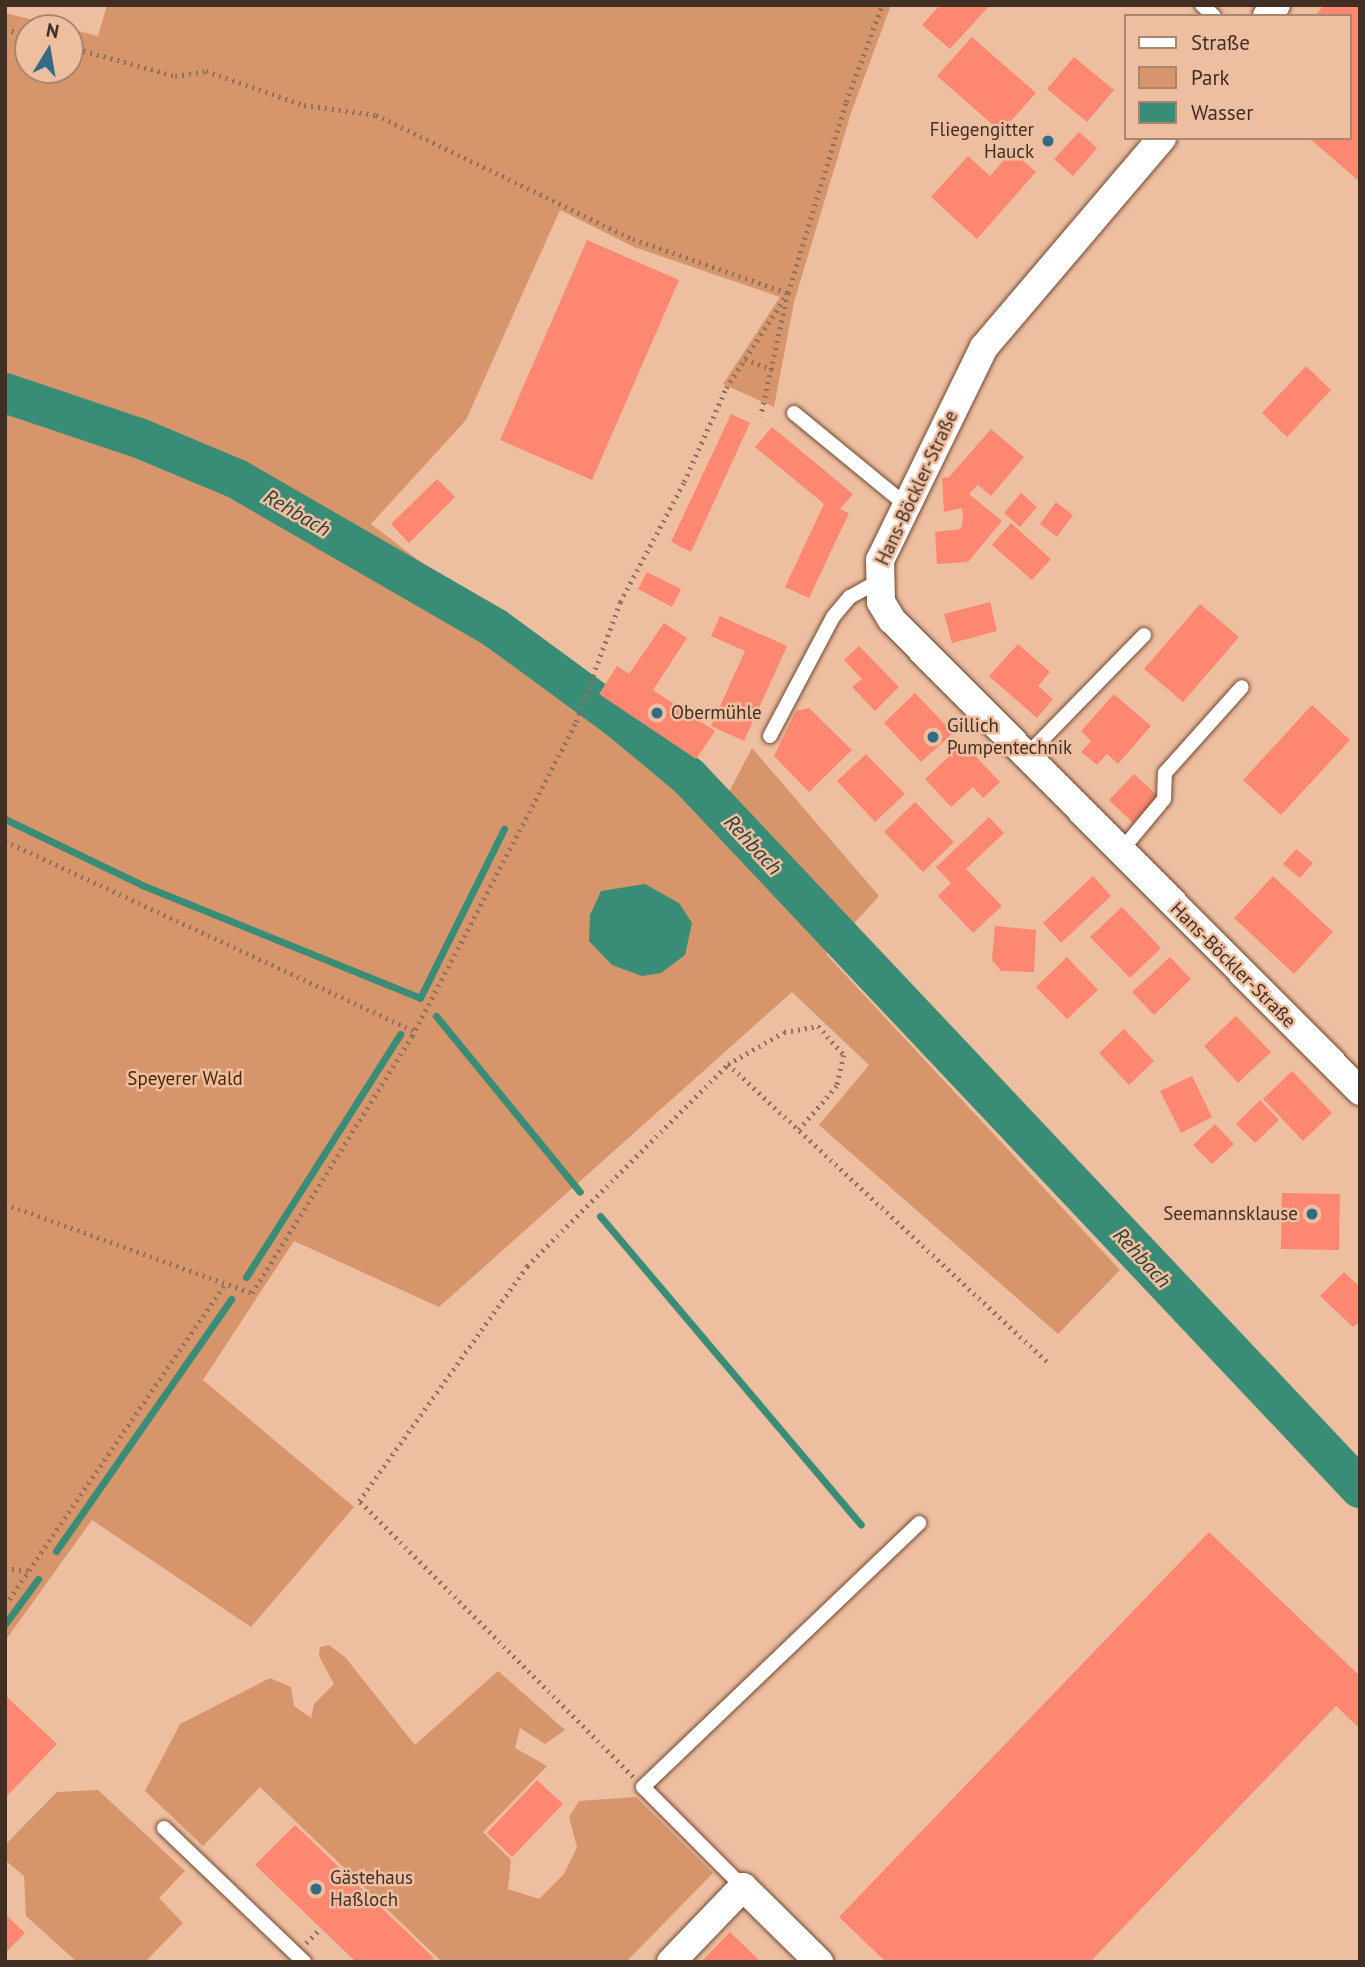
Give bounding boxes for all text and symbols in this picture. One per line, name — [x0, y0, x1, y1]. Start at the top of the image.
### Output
north arrow — [14, 14, 84, 84]
legend — [1124, 14, 1351, 140]
text: N — [44, 17, 61, 43]
text: Straße — [1191, 29, 1250, 56]
text: Park — [1191, 64, 1230, 91]
text: Wasser — [1191, 99, 1253, 126]
place label: Fliegengitter Hauck — [930, 119, 1034, 163]
marker: Fliegengitter Hauck — [1040, 133, 1056, 149]
street label: Hans-Böckler-Straße — [871, 407, 963, 569]
water label: Rehbach — [259, 484, 335, 542]
place label: Obermühle — [671, 702, 762, 724]
marker: Obermühle — [649, 705, 665, 721]
place label: Gillich Pumpentechnik — [947, 715, 1072, 759]
marker: Gillich Pumpentechnik — [925, 729, 941, 745]
water label: Rehbach — [719, 810, 787, 880]
street label: Hans-Böckler-Straße — [1165, 897, 1301, 1033]
park label: Speyerer Wald — [127, 1068, 243, 1090]
place label: Seemannsklause — [1163, 1203, 1298, 1225]
marker: Seemannsklause — [1304, 1206, 1320, 1222]
water label: Rehbach — [1108, 1223, 1176, 1293]
place label: Gästehaus Haßloch — [330, 1867, 413, 1911]
marker: Gästehaus Haßloch — [308, 1881, 324, 1897]

